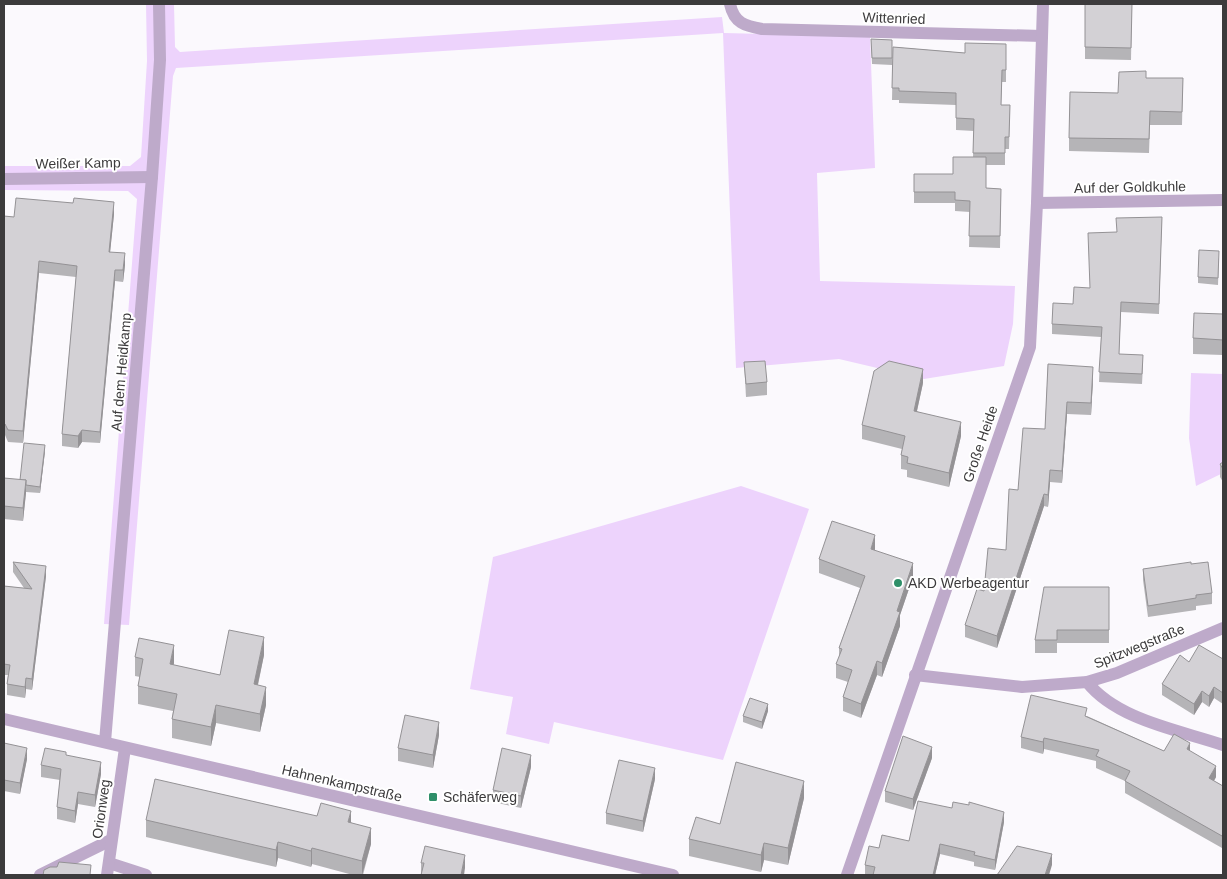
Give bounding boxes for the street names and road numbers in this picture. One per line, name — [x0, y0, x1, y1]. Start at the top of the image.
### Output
street label: Wittenried — [862, 9, 926, 27]
street label: Weißer Kamp — [35, 154, 121, 172]
street label: Auf der Goldkuhle — [1074, 178, 1186, 196]
street label: Auf dem Heidkamp — [108, 312, 134, 432]
street label: Große Heide — [959, 403, 1001, 484]
street label: Spitzwegstraße — [1091, 620, 1187, 671]
street label: Hahnenkampstraße — [280, 761, 404, 805]
street label: Orionweg — [89, 778, 113, 840]

